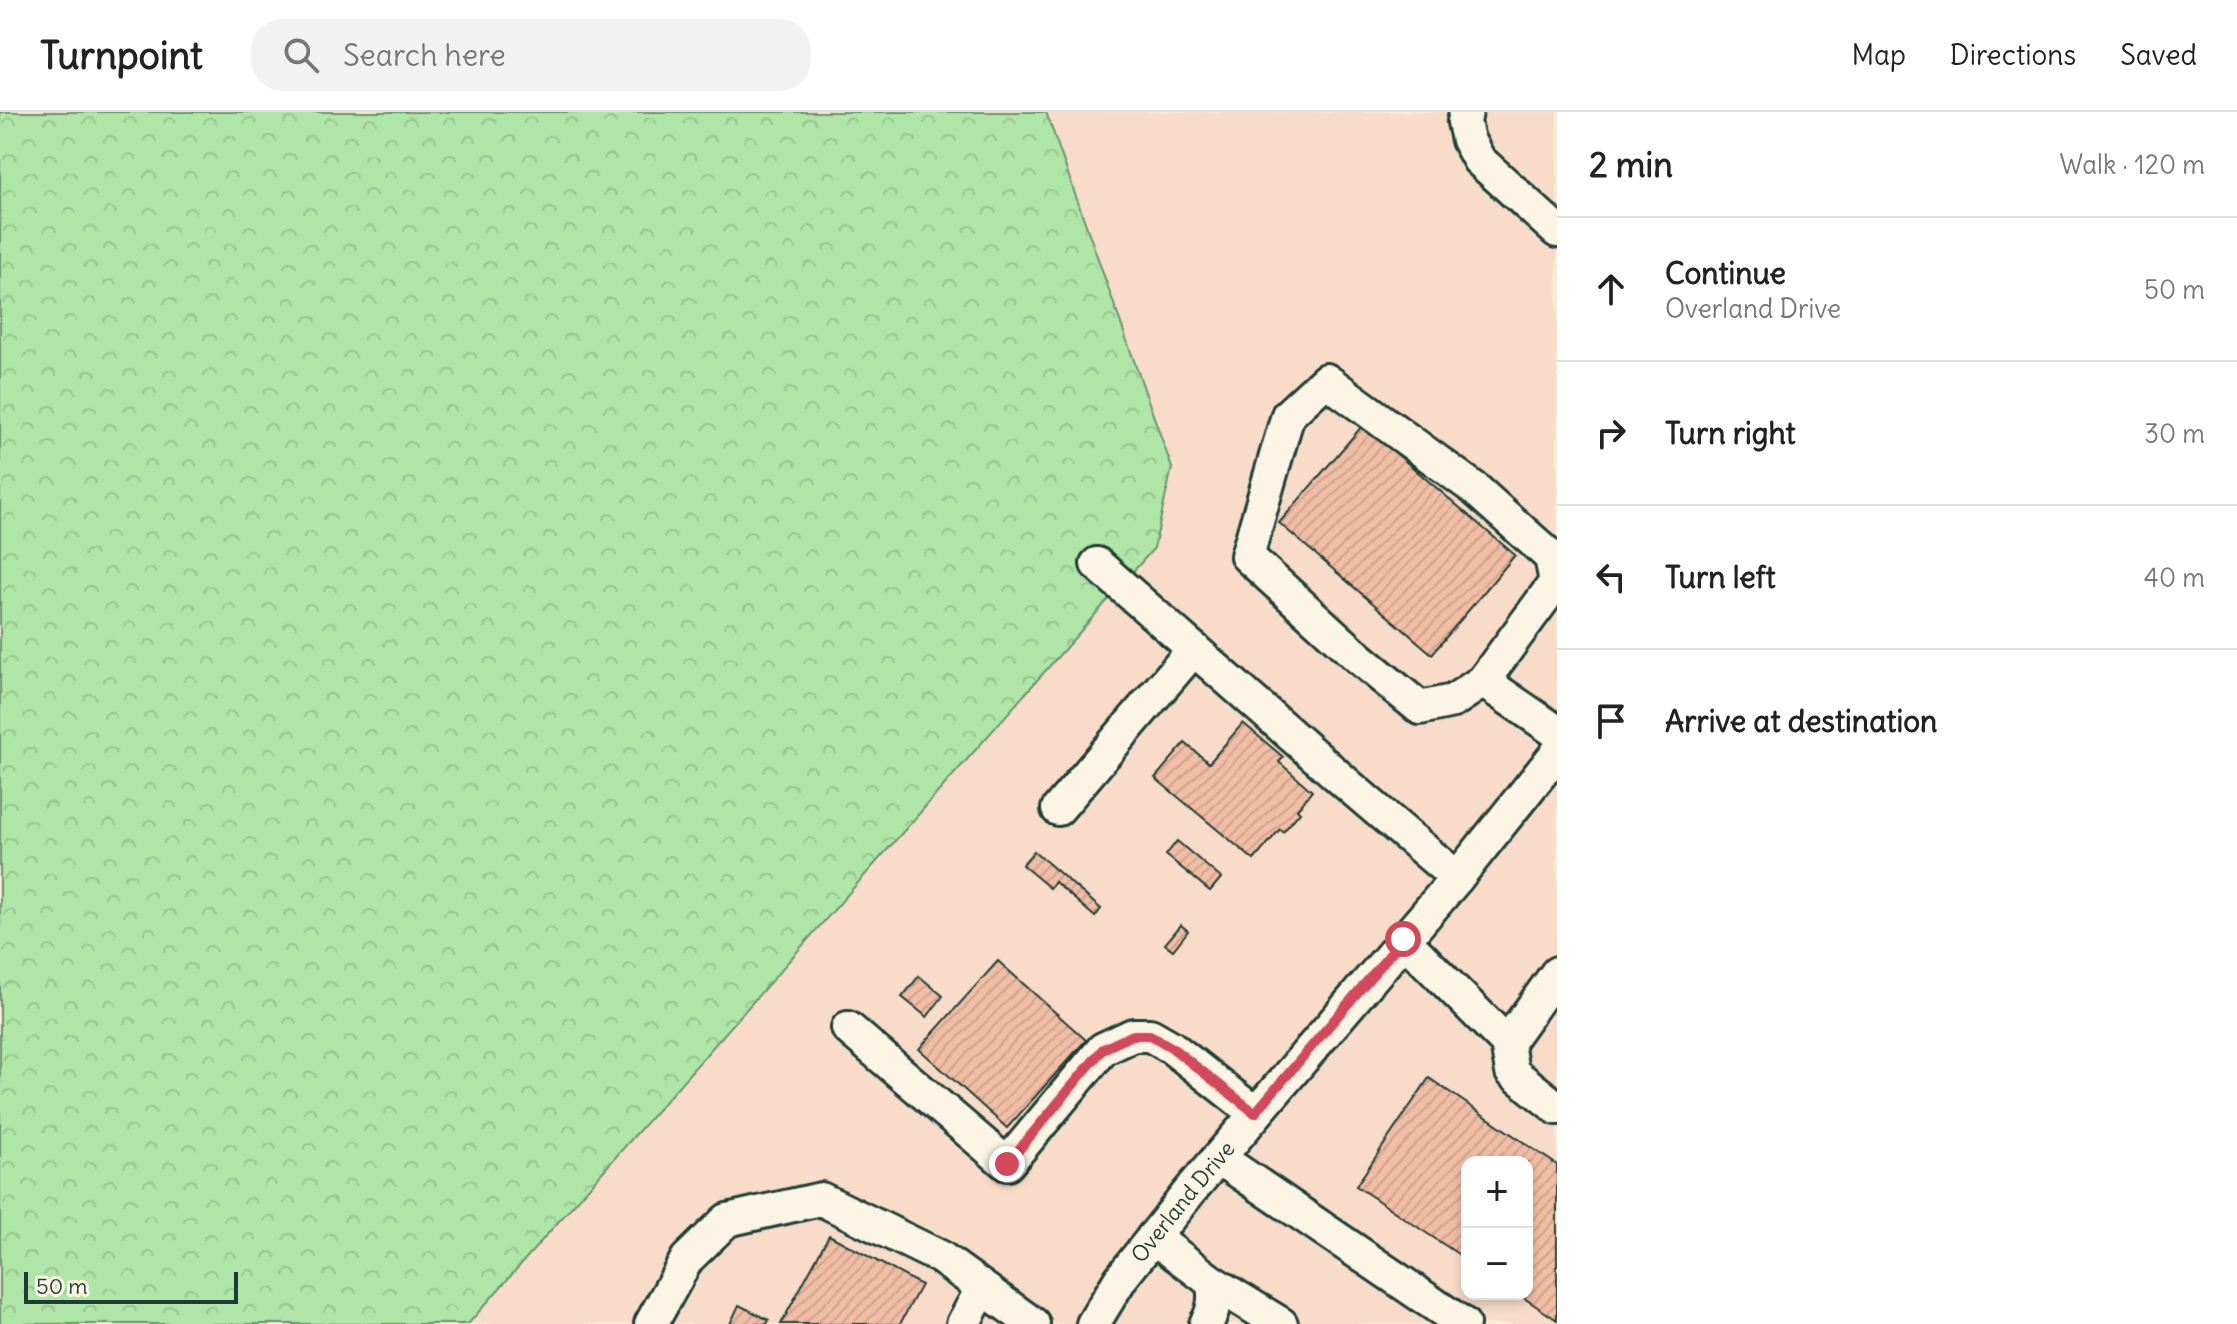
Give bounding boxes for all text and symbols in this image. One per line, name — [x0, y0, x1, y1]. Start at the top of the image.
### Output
search box — [251, 19, 811, 91]
text: Turnpoint — [40, 32, 203, 79]
icon: search — [279, 33, 323, 77]
text: Search here — [343, 36, 506, 74]
text: Map — [1851, 37, 1906, 73]
text: Directions — [1950, 37, 2076, 73]
text: Saved — [2120, 37, 2197, 73]
text: 2 min — [1589, 143, 1673, 186]
text: Walk · 120 m — [2059, 148, 2205, 181]
text: Continue — [1665, 254, 1786, 292]
icon: ahead — [1589, 267, 1633, 311]
text: 50 m — [2144, 273, 2205, 306]
text: Overland Drive — [1665, 292, 1841, 325]
icon: right — [1589, 411, 1633, 455]
text: Turn right — [1665, 414, 1796, 452]
text: 30 m — [2144, 417, 2205, 450]
icon: left — [1589, 555, 1633, 599]
text: Turn left — [1665, 558, 1776, 596]
text: 40 m — [2144, 561, 2205, 594]
icon: arrive — [1589, 699, 1633, 743]
text: Arrive at destination — [1665, 702, 1937, 740]
route start — [1385, 921, 1421, 957]
street label: Overland Drive — [1125, 1135, 1241, 1268]
route end — [989, 1146, 1025, 1182]
map controls — [1461, 1156, 1533, 1300]
button: + — [1461, 1156, 1533, 1228]
button: − — [1461, 1228, 1533, 1300]
scale bar — [24, 1268, 238, 1304]
text: 50 m — [36, 1272, 88, 1300]

